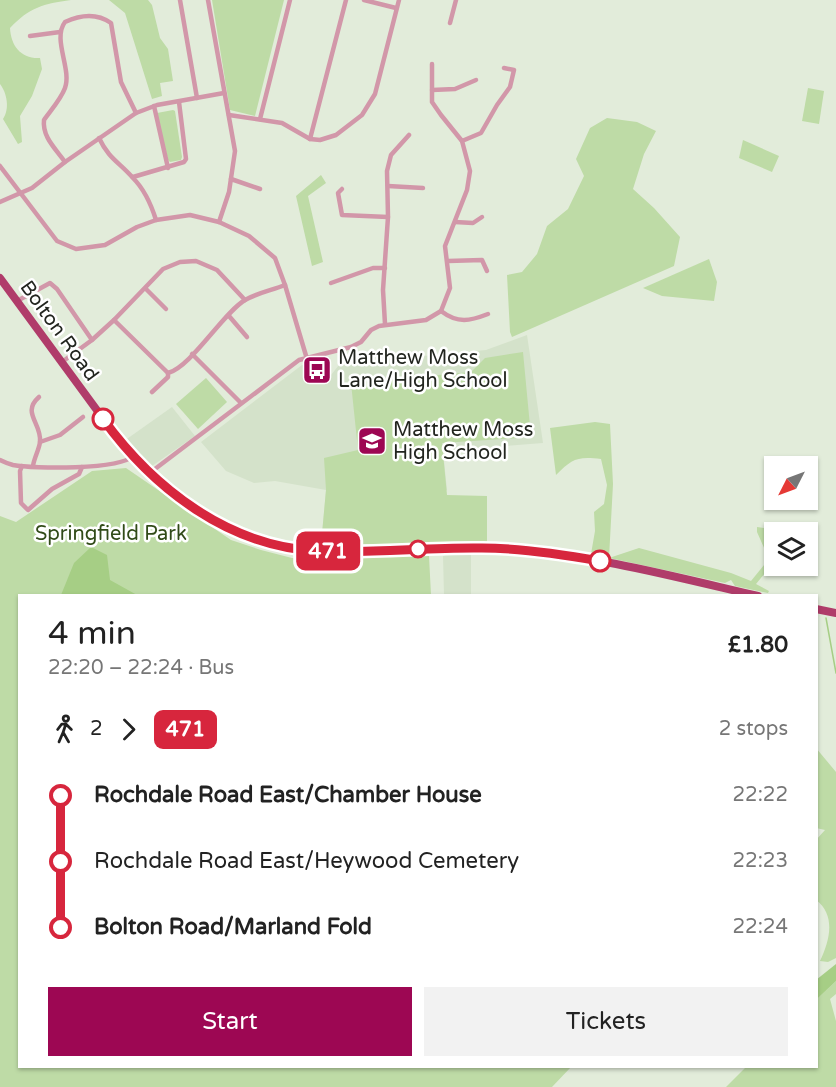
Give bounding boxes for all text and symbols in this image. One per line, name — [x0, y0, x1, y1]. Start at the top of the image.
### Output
street label: Bolton Road — [15, 276, 103, 386]
place label: Matthew Moss Lane/High School — [338, 346, 507, 393]
bus stop icon: Matthew Moss Lane/High School — [301, 354, 333, 386]
unlabelled marker — [92, 408, 114, 430]
place label: Matthew Moss High School — [393, 418, 533, 465]
school or university icon: Matthew Moss High School — [356, 425, 388, 457]
north arrow — [764, 456, 818, 510]
map controls — [764, 456, 818, 576]
park label: Springfield Park — [35, 522, 187, 546]
button: layers — [764, 522, 818, 576]
line badge: 471 — [294, 532, 362, 570]
text: 471 — [308, 539, 348, 564]
unlabelled marker — [409, 540, 427, 558]
unlabelled marker — [589, 550, 611, 572]
text: 4 min — [48, 614, 136, 653]
text: £1.80 — [728, 632, 788, 658]
text: 22:20 – 22:24 · Bus — [48, 656, 234, 680]
icon: walk — [48, 713, 81, 746]
icon: forward — [112, 713, 145, 746]
text: 2 — [90, 717, 103, 741]
text: 471 — [166, 717, 205, 742]
text: 2 stops — [719, 717, 788, 741]
text: Rochdale Road East/Chamber House — [94, 782, 482, 808]
text: 22:22 — [733, 783, 788, 807]
text: Rochdale Road East/Heywood Cemetery — [94, 848, 519, 874]
text: 22:23 — [733, 849, 788, 873]
text: Bolton Road/Marland Fold — [94, 914, 372, 940]
text: 22:24 — [733, 915, 788, 939]
button: Start — [48, 987, 412, 1056]
button: Tickets — [424, 987, 788, 1056]

